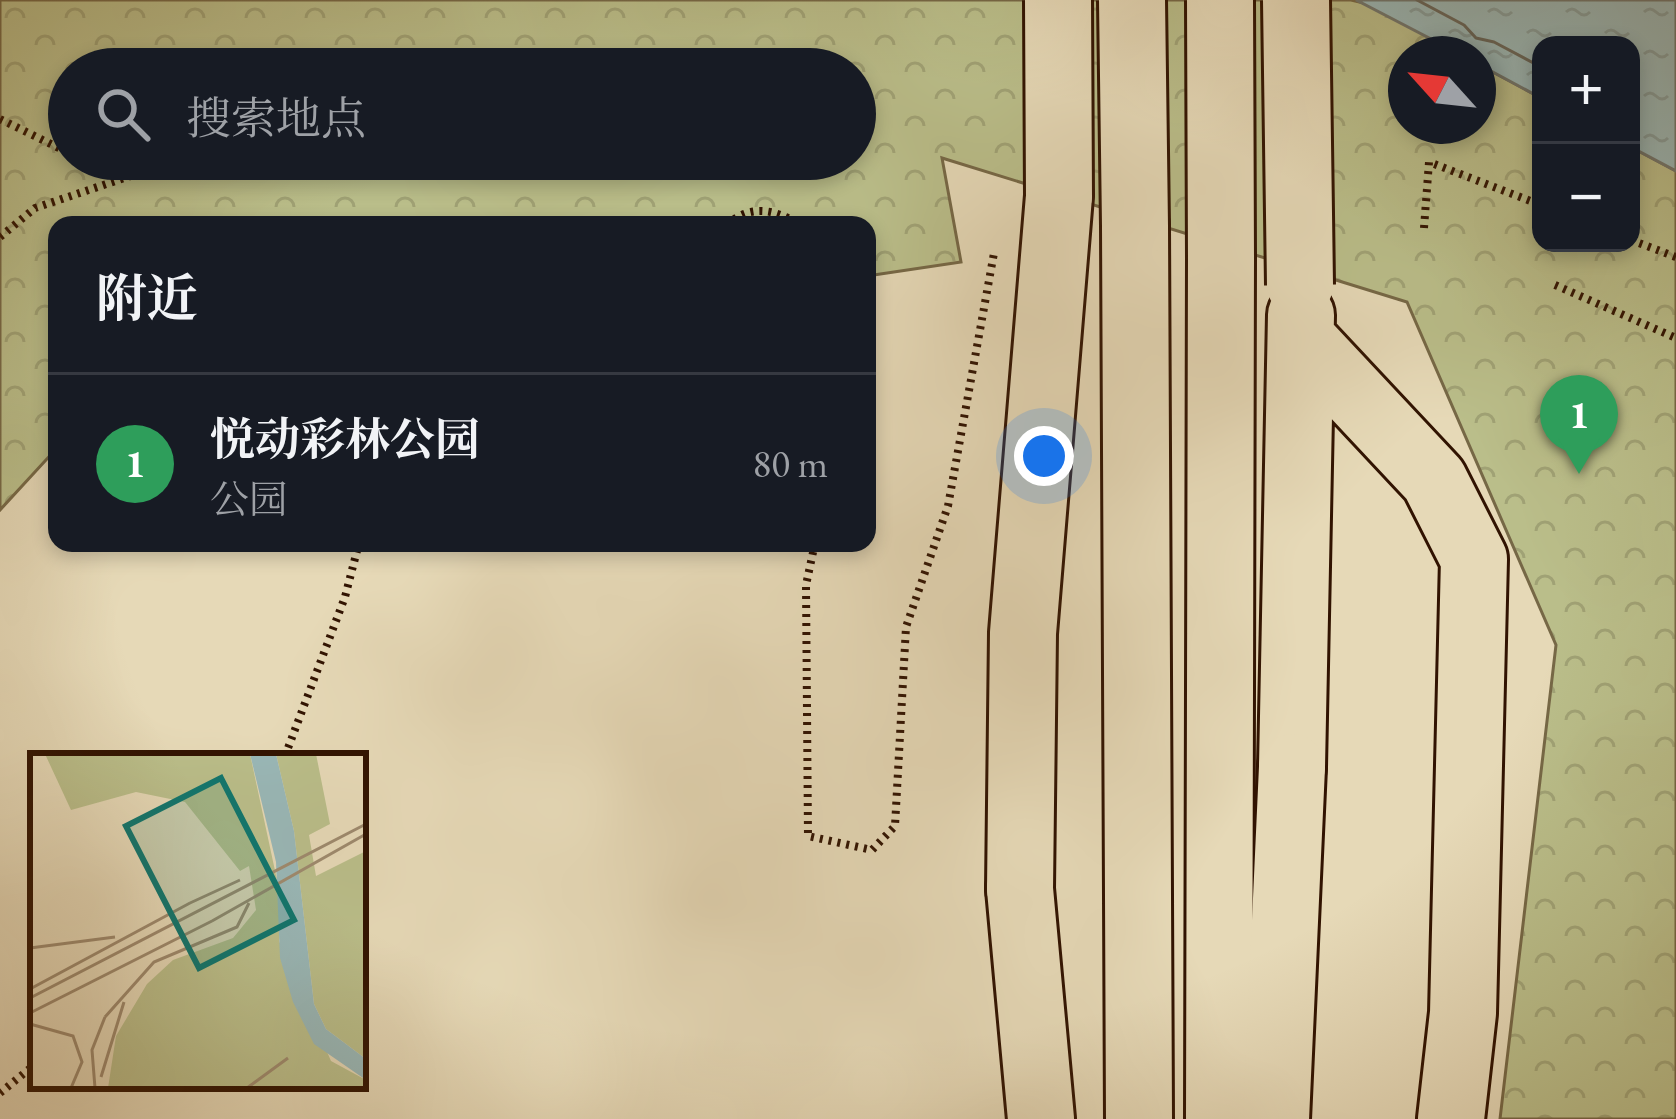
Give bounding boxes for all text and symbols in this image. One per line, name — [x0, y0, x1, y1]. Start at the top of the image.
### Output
north arrow — [1388, 36, 1496, 144]
map controls — [1532, 36, 1640, 252]
button: + — [1532, 36, 1640, 144]
search box — [48, 48, 876, 180]
icon: search — [90, 81, 156, 147]
text: 搜索地点 — [186, 89, 366, 147]
button: − — [1532, 144, 1640, 252]
text: 附近 — [96, 265, 198, 331]
pin: 1 — [1540, 375, 1618, 474]
text: 悦动彩林公园 — [210, 410, 480, 468]
your location — [1014, 426, 1074, 486]
text: 1 — [125, 438, 145, 489]
text: 80 m — [752, 438, 828, 489]
text: 公园 — [210, 474, 288, 525]
inset map — [30, 753, 366, 1089]

